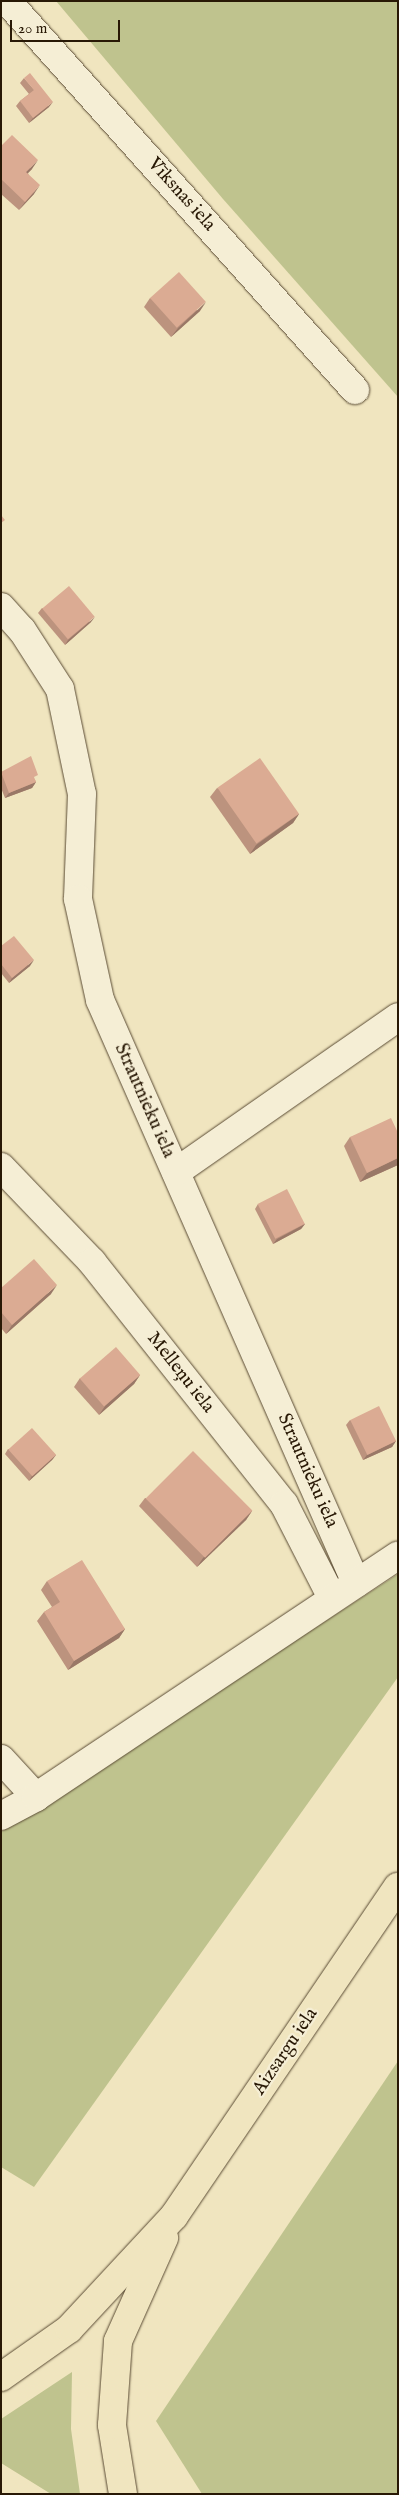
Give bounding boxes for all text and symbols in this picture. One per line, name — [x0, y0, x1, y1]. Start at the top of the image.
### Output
scale bar — [12, 10, 122, 42]
text: 20 m — [18, 19, 47, 38]
street label: Vīksnas iela — [142, 154, 220, 236]
street label: Strautnieku iela — [109, 1040, 179, 1162]
street label: Melleņu iela — [141, 1328, 219, 1418]
street label: Strautnieku iela — [272, 1410, 342, 1532]
street label: Aizsargu iela — [249, 2004, 323, 2100]

